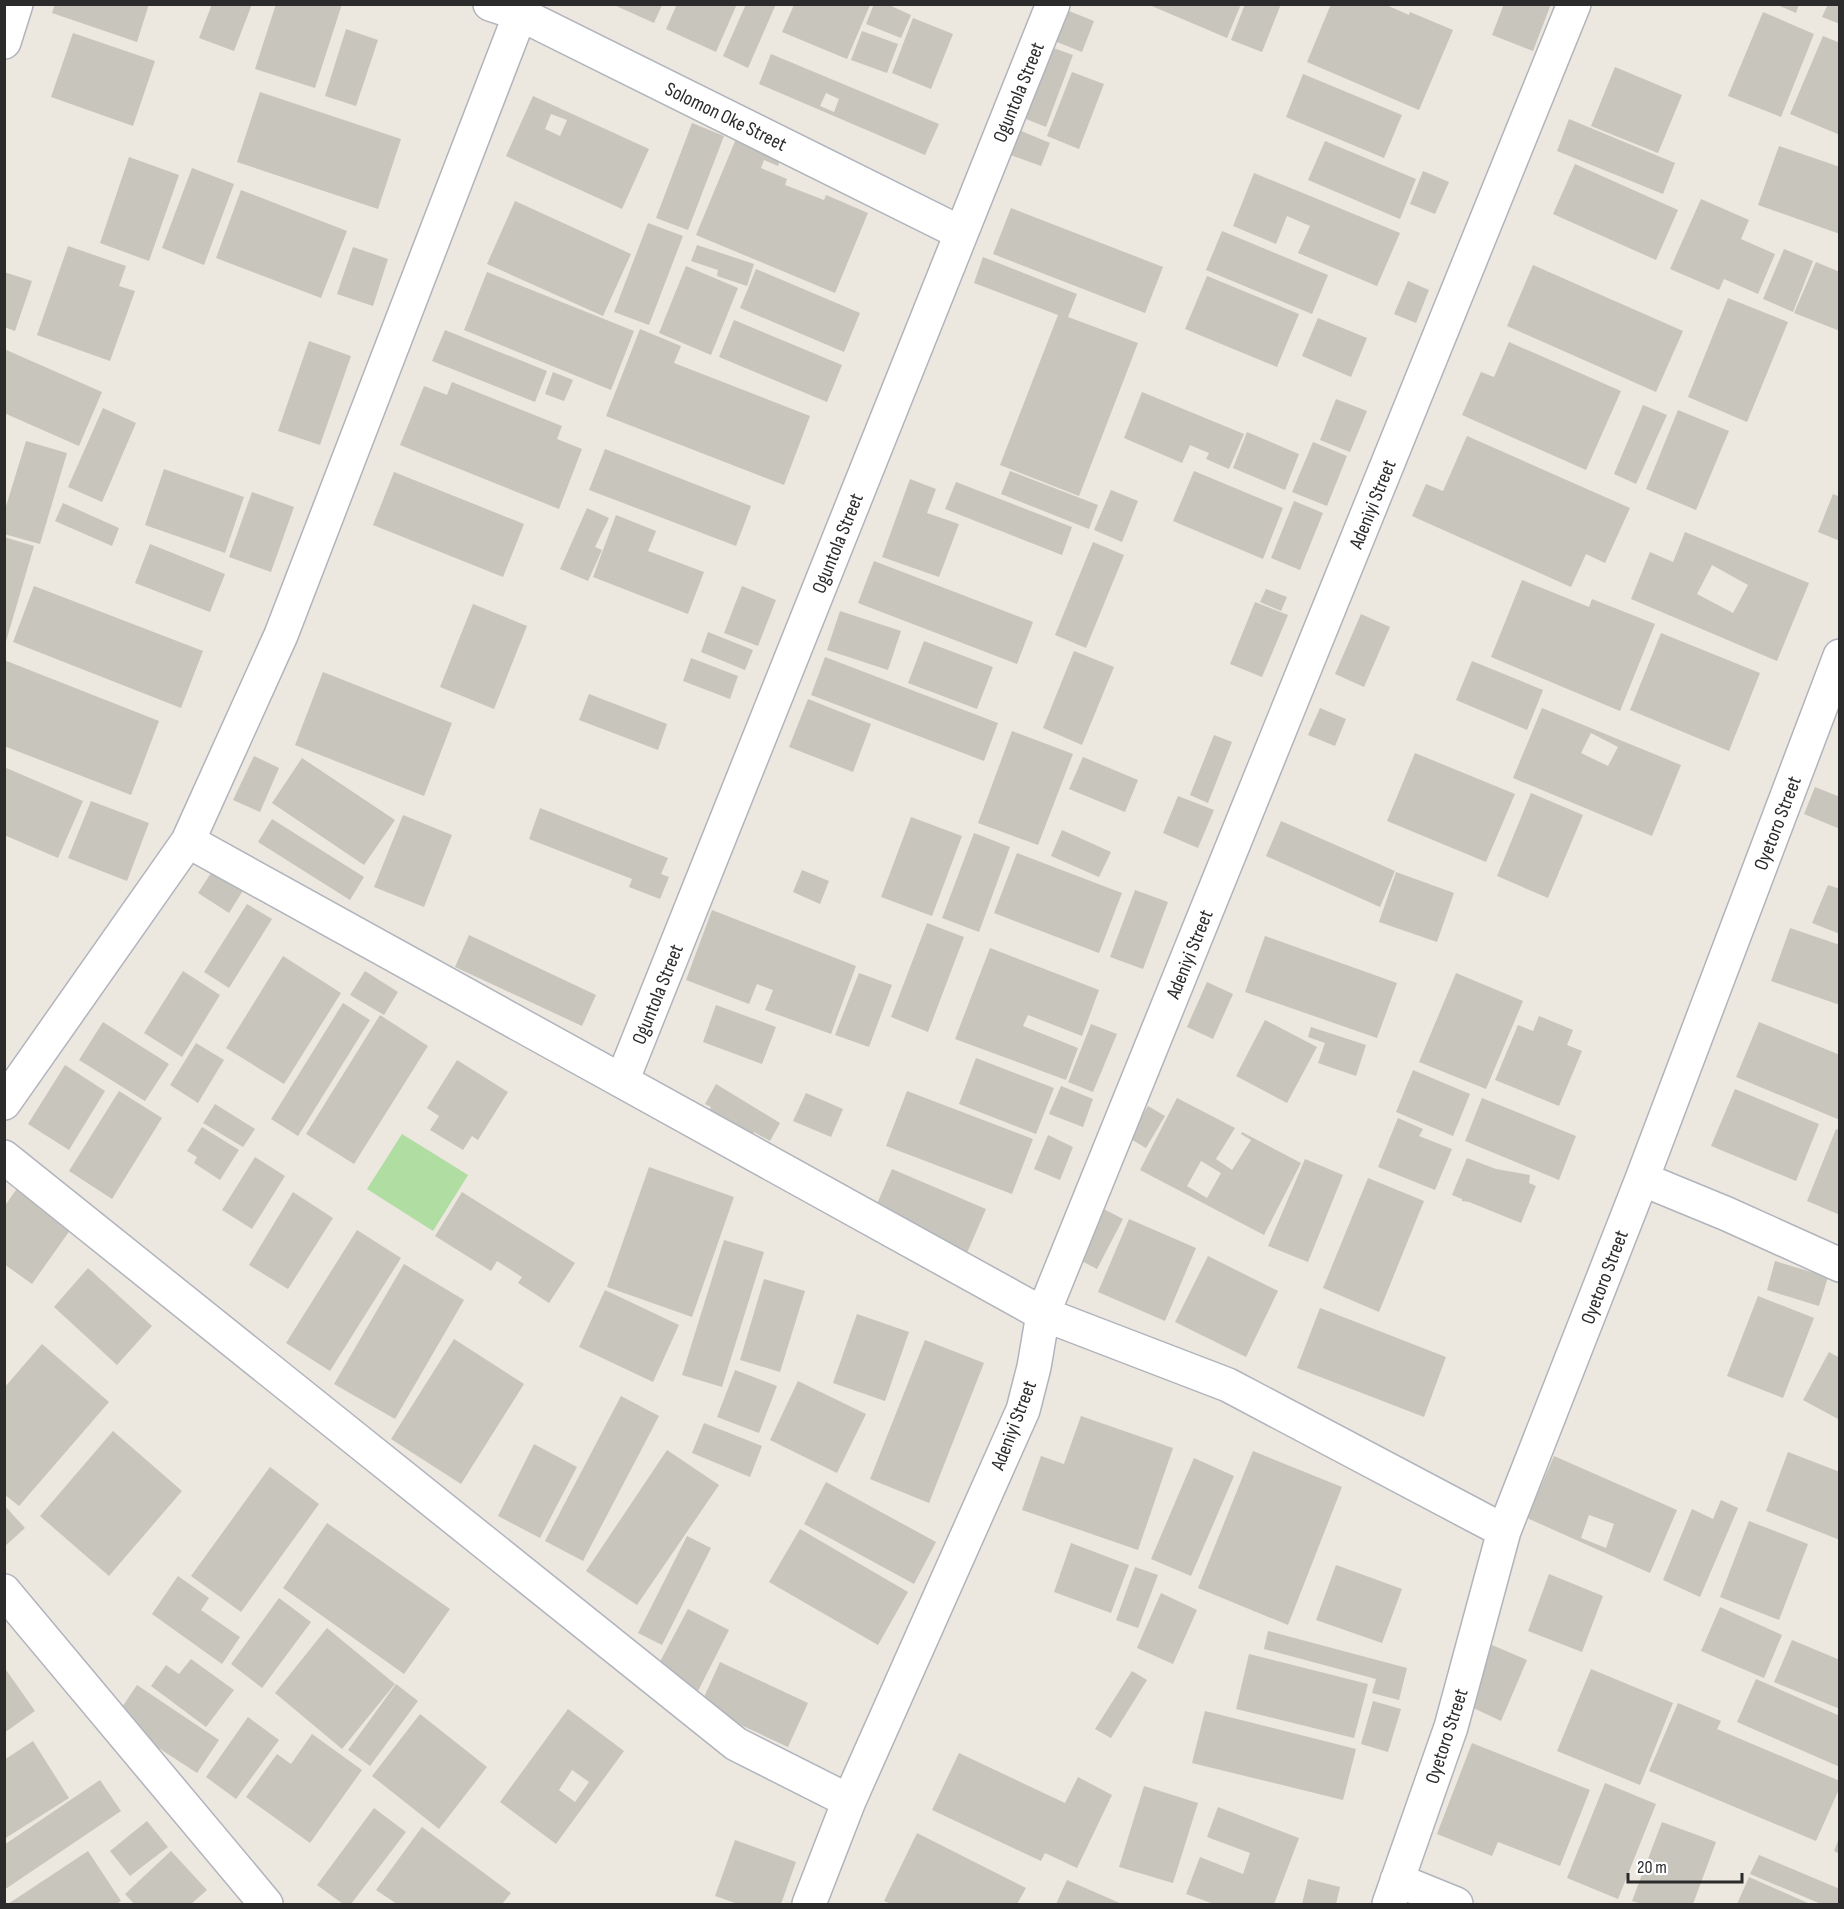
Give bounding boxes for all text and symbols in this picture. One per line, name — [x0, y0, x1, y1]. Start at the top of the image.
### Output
street label: Oguntola Street — [988, 39, 1050, 146]
street label: Solomon Oke Street — [661, 77, 790, 157]
street label: Adeniyi Street — [1344, 456, 1402, 553]
street label: Oguntola Street — [807, 490, 869, 597]
street label: Oyetoro Street — [1749, 773, 1807, 874]
street label: Adeniyi Street — [1161, 906, 1219, 1003]
street label: Oguntola Street — [627, 941, 689, 1048]
street label: Oyetoro Street — [1576, 1227, 1634, 1328]
street label: Adeniyi Street — [986, 1377, 1042, 1474]
street label: Oyetoro Street — [1420, 1686, 1474, 1787]
scale bar — [1628, 1846, 1742, 1884]
text: 20 m — [1637, 1857, 1667, 1878]

